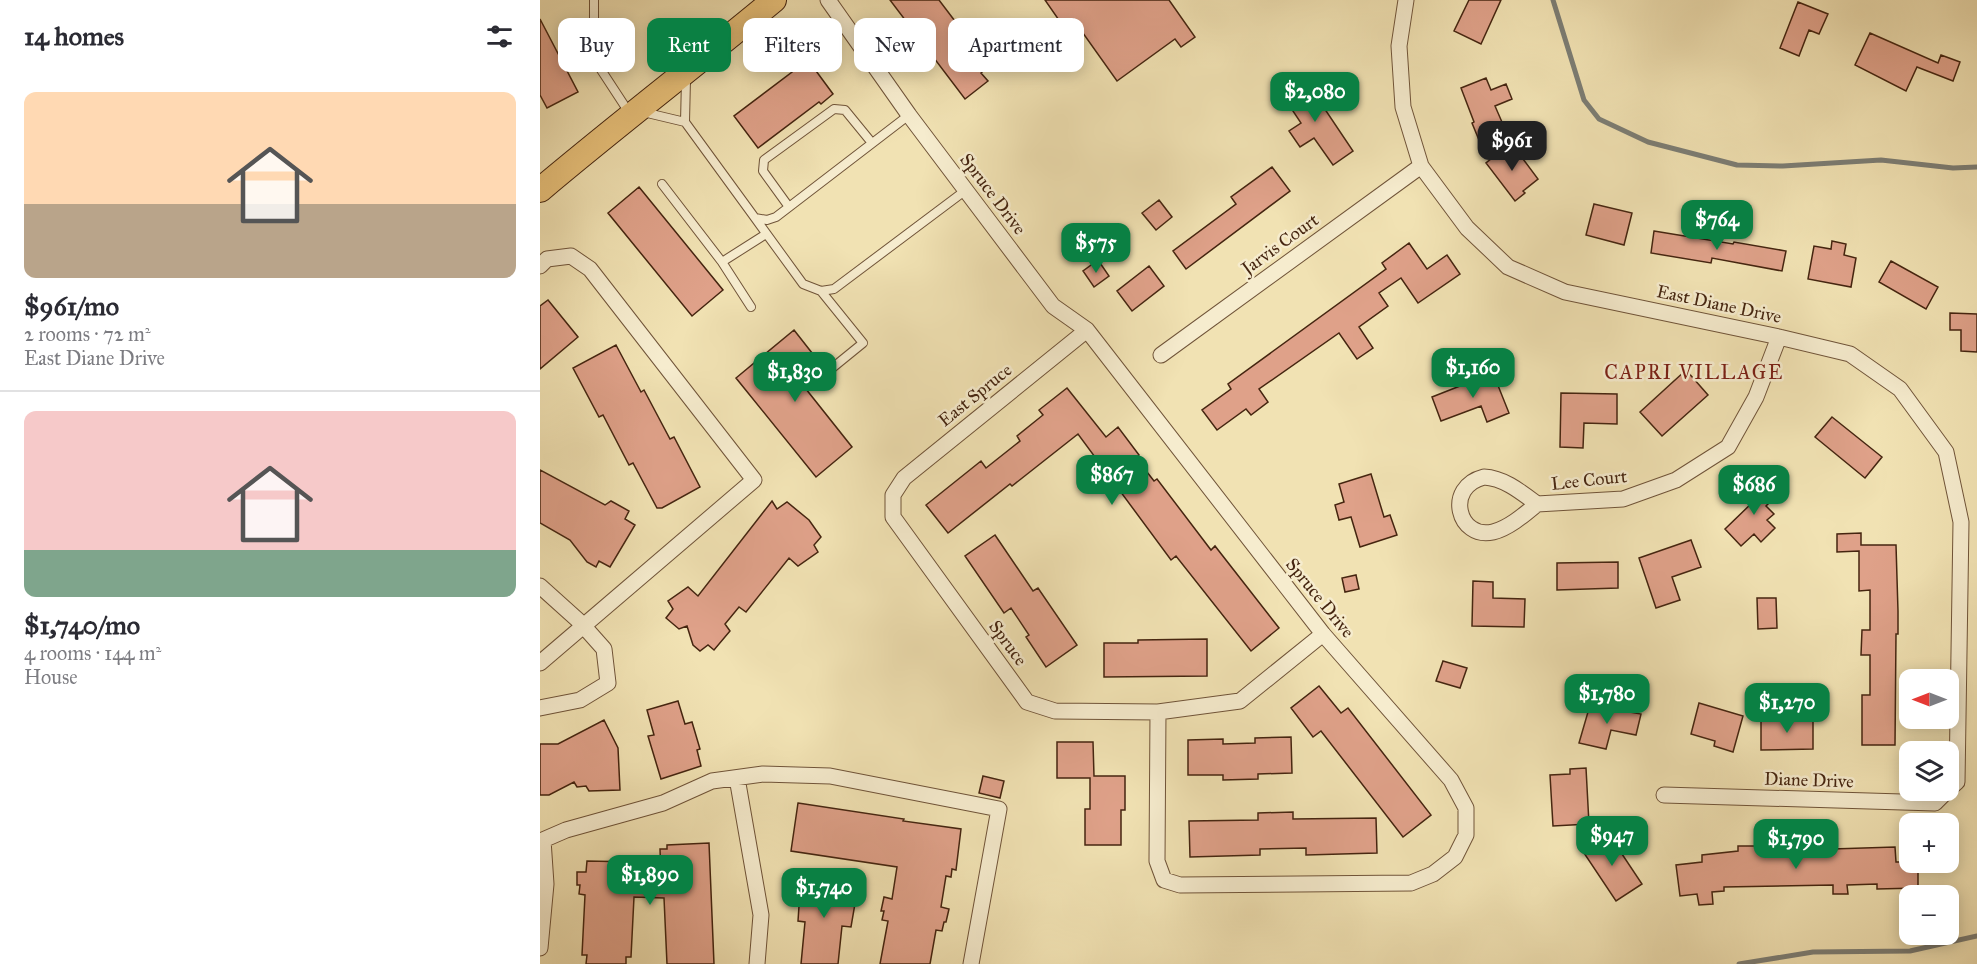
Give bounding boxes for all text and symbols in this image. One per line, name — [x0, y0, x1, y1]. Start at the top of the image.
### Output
chip: Buy — [558, 18, 635, 72]
chip: Rent — [647, 18, 731, 72]
chip: Filters — [743, 18, 842, 72]
chip: New — [854, 18, 936, 72]
chip: Apartment — [948, 18, 1084, 72]
text: 14 homes — [24, 20, 124, 52]
icon: filters — [483, 20, 516, 53]
pin: $2,080 — [1266, 72, 1364, 123]
text: $2,080 — [1284, 79, 1346, 103]
pin: $961 — [1476, 121, 1548, 172]
text: $961 — [1492, 128, 1532, 152]
icon: home — [216, 131, 324, 239]
street label: Spruce Drive — [955, 149, 1031, 239]
pin: $764 — [1681, 200, 1753, 251]
text: $764 — [1695, 207, 1739, 231]
street label: Jarvis Court — [1236, 208, 1324, 281]
pin: $575 — [1060, 223, 1132, 274]
text: $575 — [1075, 230, 1117, 254]
street label: East Diane Drive — [1655, 280, 1783, 328]
text: $961/mo — [24, 290, 119, 322]
text: 2 rooms · 72 m² — [24, 322, 151, 346]
text: East Diane Drive — [24, 346, 165, 370]
pin: $1,160 — [1424, 348, 1522, 399]
pin: $1,830 — [746, 352, 844, 403]
text: $1,160 — [1446, 355, 1500, 379]
text: $1,830 — [767, 359, 823, 383]
street label: East Spruce — [934, 359, 1016, 431]
district label: CAPRI VILLAGE — [1604, 360, 1784, 384]
icon: home — [216, 450, 324, 558]
pin: $867 — [1076, 455, 1148, 506]
text: $867 — [1090, 462, 1134, 486]
street label: Lee Court — [1550, 465, 1629, 495]
pin: $686 — [1718, 465, 1790, 516]
text: $686 — [1732, 472, 1776, 496]
street label: Spruce Drive — [1281, 554, 1359, 642]
text: $1,740/mo — [24, 609, 140, 641]
street label: Spruce — [984, 616, 1032, 670]
text: 4 rooms · 144 m² — [24, 641, 161, 665]
text: House — [24, 665, 78, 689]
north arrow — [1899, 669, 1959, 729]
map controls — [1899, 669, 1959, 945]
pin: $1,780 — [1558, 674, 1656, 725]
text: $1,780 — [1579, 681, 1635, 705]
pin: $1,270 — [1738, 683, 1836, 734]
text: $1,270 — [1759, 690, 1815, 714]
button: layers — [1899, 741, 1959, 801]
street label: Diane Drive — [1764, 767, 1854, 793]
button: + — [1899, 813, 1959, 873]
pin: $947 — [1576, 816, 1648, 867]
pin: $1,790 — [1747, 819, 1845, 870]
text: $947 — [1590, 823, 1634, 847]
text: $1,790 — [1768, 826, 1824, 850]
pin: $1,890 — [601, 855, 699, 906]
text: $1,890 — [621, 862, 679, 886]
pin: $1,740 — [775, 868, 873, 919]
text: $1,740 — [796, 875, 852, 899]
button: − — [1899, 885, 1959, 945]

